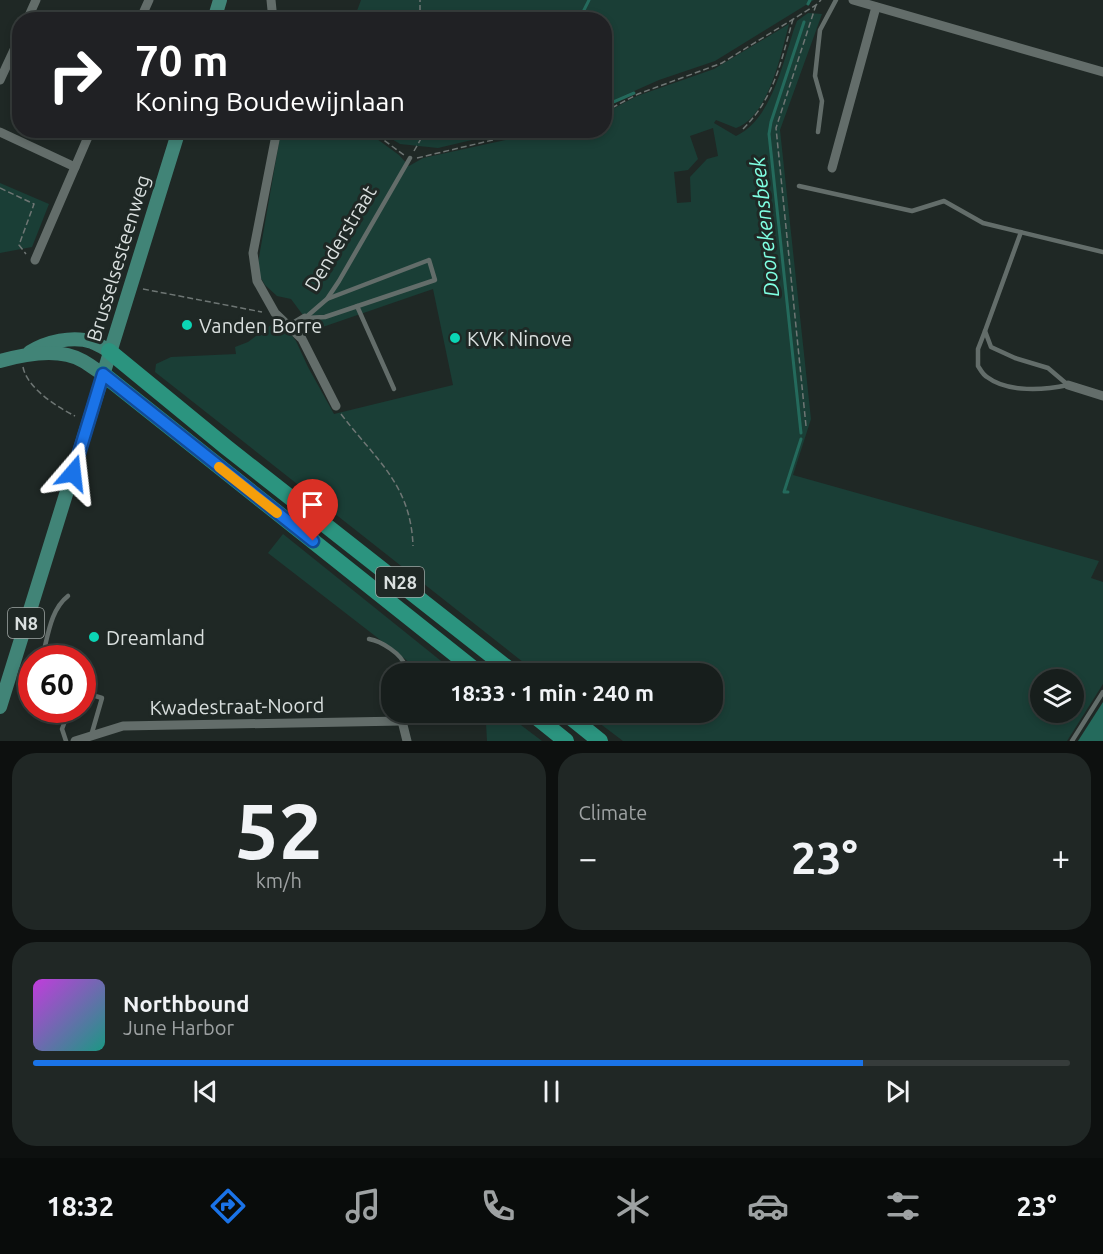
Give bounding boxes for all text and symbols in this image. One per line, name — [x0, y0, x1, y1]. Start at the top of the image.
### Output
icon: right — [36, 36, 114, 114]
text: 70 m — [135, 37, 229, 84]
text: Koning Boudewijnlaan — [135, 86, 405, 116]
water label: Doorekensbeek — [745, 155, 783, 298]
street label: Brusselsesteenweg — [82, 172, 154, 344]
street label: Denderstraat — [299, 181, 381, 295]
place label: Vanden Borre — [199, 314, 322, 337]
marker: Vanden Borre — [180, 318, 194, 332]
place label: KVK Ninove — [467, 327, 572, 350]
marker: KVK Ninove — [448, 331, 462, 345]
position arrow — [41, 441, 105, 505]
pin — [287, 479, 338, 541]
icon: arrive — [296, 488, 329, 521]
road number: N28 — [376, 567, 424, 597]
road number: N8 — [8, 608, 44, 638]
place label: Dreamland — [106, 626, 205, 649]
marker: Dreamland — [87, 630, 101, 644]
speed limit sign: 60 — [18, 645, 96, 723]
map controls — [1030, 669, 1084, 723]
button: layers — [1030, 669, 1084, 723]
text: 18:33 · 1 min · 240 m — [450, 680, 654, 705]
street label: Kwadestraat-Noord — [149, 693, 325, 719]
text: 52 — [235, 786, 323, 874]
text: Climate — [579, 801, 647, 824]
text: 23° — [791, 832, 858, 883]
text: − — [579, 839, 597, 876]
text: + — [1051, 839, 1070, 876]
text: km/h — [256, 869, 302, 892]
text: Northbound — [123, 991, 249, 1016]
text: June Harbor — [123, 1016, 234, 1039]
icon: previous — [189, 1075, 222, 1108]
icon: pause — [535, 1075, 568, 1108]
icon: next — [881, 1075, 914, 1108]
icon: directions — [207, 1185, 249, 1227]
icon: music — [342, 1185, 384, 1227]
icon: phone — [477, 1185, 519, 1227]
icon: climate — [612, 1185, 654, 1227]
icon: car — [747, 1185, 789, 1227]
icon: filters — [882, 1185, 924, 1227]
text: 18:32 — [46, 1191, 114, 1221]
text: 23° — [1016, 1191, 1056, 1221]

